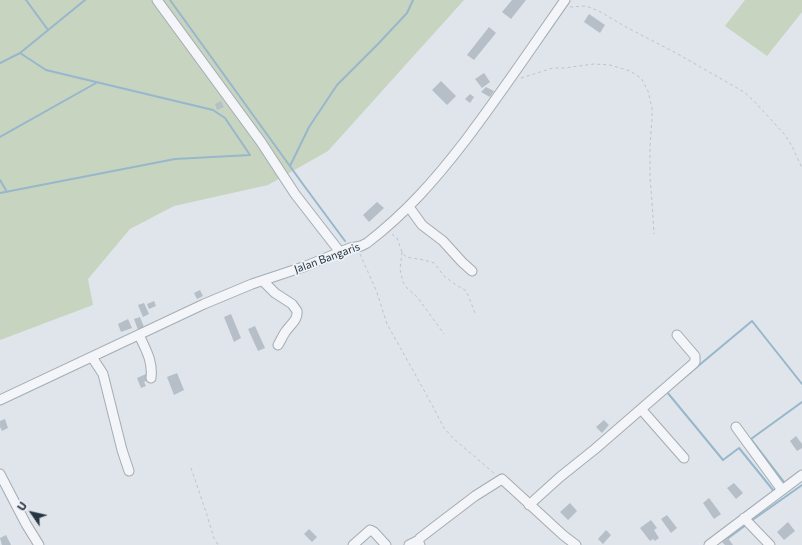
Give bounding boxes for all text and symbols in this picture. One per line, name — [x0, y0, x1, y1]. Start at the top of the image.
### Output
street label: Jalan Bangaris — [292, 240, 362, 276]
north arrow — [12, 493, 52, 533]
text: U — [14, 499, 29, 513]

